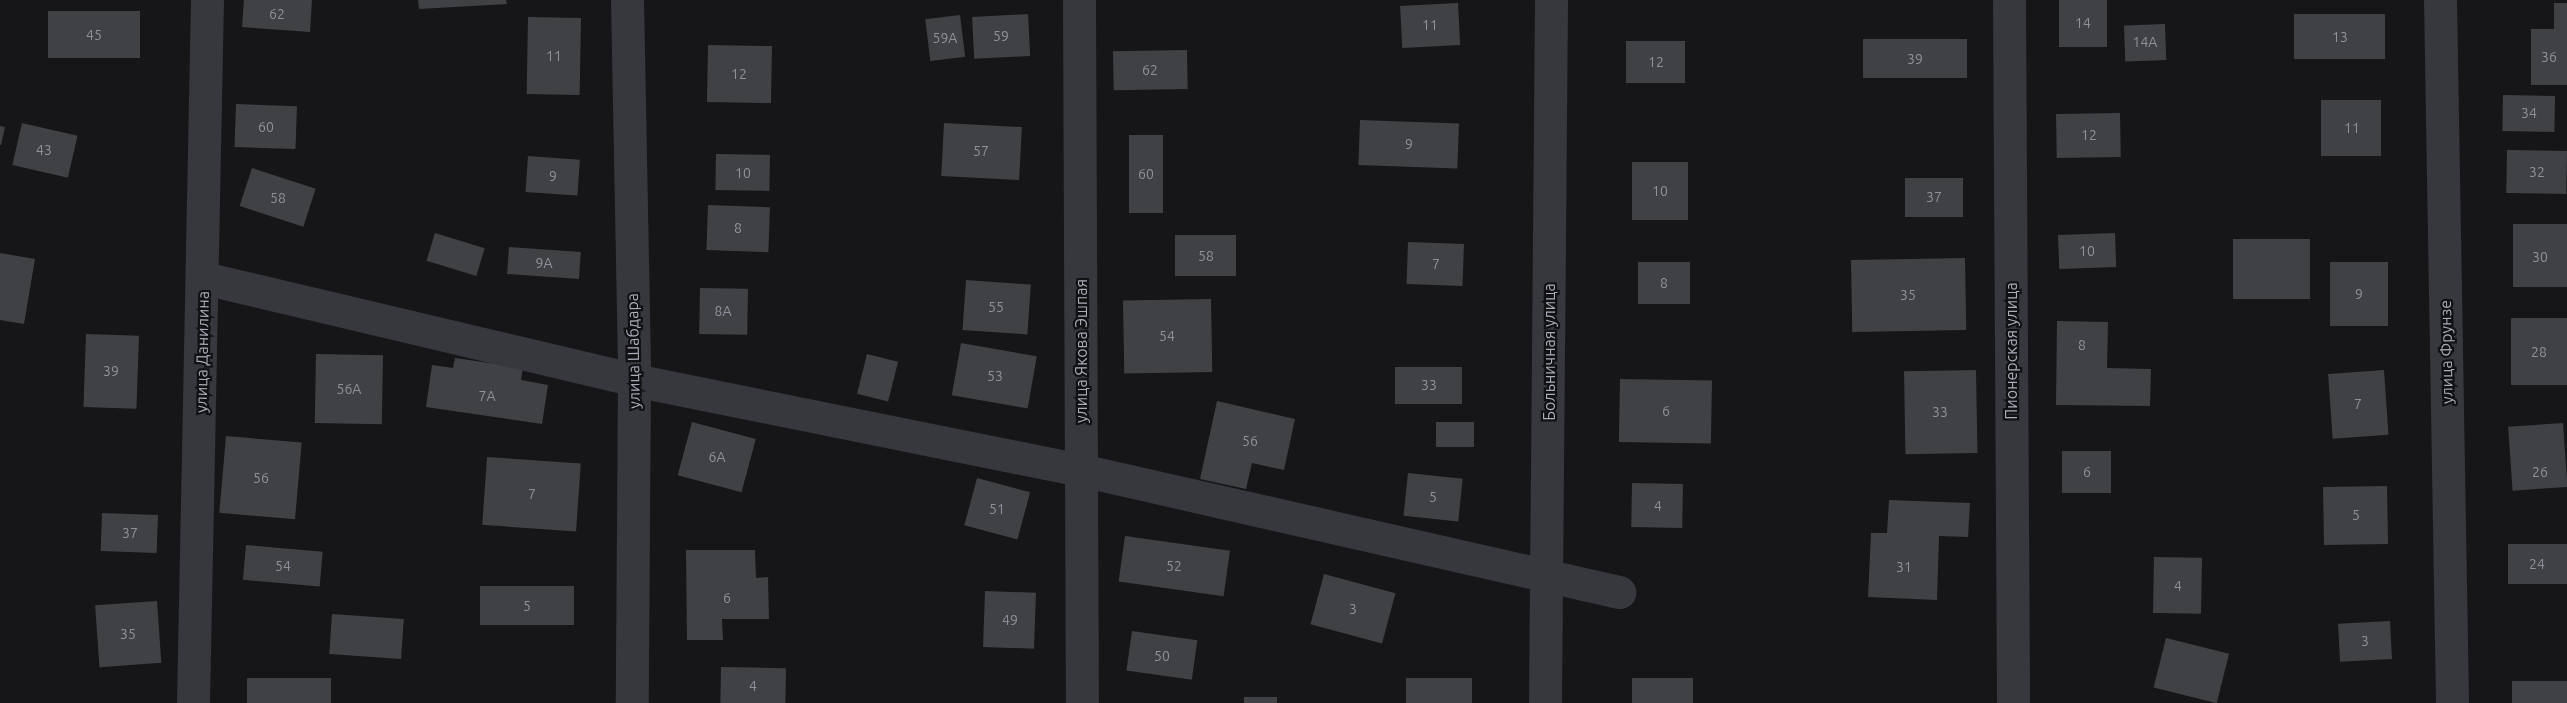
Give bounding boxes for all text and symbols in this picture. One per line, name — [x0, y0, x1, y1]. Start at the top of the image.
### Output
house number: 62 — [269, 6, 285, 22]
house number: 14 — [2075, 15, 2091, 31]
house number: 11 — [1422, 17, 1438, 33]
house number: 45 — [86, 27, 102, 43]
house number: 59 — [993, 28, 1009, 44]
house number: 13 — [2332, 29, 2348, 45]
house number: 59А — [933, 30, 957, 46]
house number: 14А — [2133, 34, 2157, 50]
house number: 11 — [546, 48, 562, 64]
house number: 36 — [2541, 49, 2557, 65]
house number: 39 — [1907, 51, 1923, 67]
house number: 12 — [1648, 54, 1664, 70]
house number: 62 — [1142, 62, 1158, 78]
house number: 12 — [731, 66, 747, 82]
house number: 34 — [2521, 105, 2537, 121]
house number: 60 — [258, 119, 274, 135]
house number: 11 — [2344, 120, 2360, 136]
house number: 12 — [2081, 127, 2097, 143]
house number: 9 — [1405, 136, 1413, 152]
house number: 43 — [36, 142, 52, 158]
house number: 57 — [973, 143, 989, 159]
house number: 32 — [2529, 164, 2545, 180]
house number: 10 — [735, 165, 751, 181]
house number: 60 — [1138, 166, 1154, 182]
house number: 9 — [549, 168, 557, 184]
house number: 10 — [1652, 183, 1668, 199]
house number: 37 — [1926, 189, 1942, 205]
house number: 58 — [270, 190, 286, 206]
house number: 8 — [734, 220, 742, 236]
house number: 10 — [2079, 243, 2095, 259]
house number: 58 — [1198, 248, 1214, 264]
house number: 30 — [2532, 249, 2548, 265]
house number: 9А — [536, 255, 552, 271]
house number: 7 — [1432, 256, 1440, 272]
house number: 8 — [1660, 275, 1668, 291]
street label: улица Якова Эшпая — [1071, 279, 1091, 423]
street label: Пионерская улица — [2001, 282, 2021, 420]
street label: Больничная улица — [1539, 283, 1559, 421]
house number: 9 — [2355, 286, 2363, 302]
house number: 35 — [1900, 287, 1916, 303]
street label: улица Данилина — [191, 291, 213, 413]
street label: улица Шабдара — [622, 293, 644, 409]
house number: 55 — [988, 299, 1004, 315]
street label: улица Фрунзе — [2435, 300, 2457, 404]
house number: 8А — [715, 303, 731, 319]
house number: 54 — [1159, 328, 1175, 344]
house number: 8 — [2078, 337, 2086, 353]
house number: 28 — [2531, 344, 2547, 360]
house number: 39 — [103, 363, 119, 379]
house number: 53 — [987, 368, 1003, 384]
house number: 33 — [1421, 377, 1437, 393]
house number: 56А — [337, 381, 361, 397]
house number: 7А — [479, 388, 495, 404]
house number: 7 — [2354, 396, 2362, 412]
house number: 6 — [1662, 403, 1670, 419]
house number: 33 — [1932, 404, 1948, 420]
house number: 56 — [1242, 433, 1258, 449]
house number: 6А — [709, 449, 725, 465]
house number: 6 — [2083, 464, 2091, 480]
house number: 26 — [2532, 464, 2548, 480]
house number: 56 — [253, 470, 269, 486]
house number: 7 — [528, 486, 536, 502]
house number: 5 — [1429, 489, 1437, 505]
house number: 4 — [1654, 498, 1662, 514]
house number: 51 — [989, 501, 1005, 517]
house number: 5 — [2352, 507, 2360, 523]
house number: 37 — [122, 525, 138, 541]
house number: 24 — [2529, 556, 2545, 572]
house number: 54 — [275, 558, 291, 574]
house number: 52 — [1166, 558, 1182, 574]
house number: 31 — [1896, 559, 1912, 575]
house number: 4 — [2174, 578, 2182, 594]
house number: 6 — [723, 590, 731, 606]
house number: 5 — [523, 598, 531, 614]
house number: 3 — [1349, 601, 1357, 617]
house number: 49 — [1002, 612, 1018, 628]
house number: 35 — [120, 626, 136, 642]
house number: 3 — [2361, 633, 2369, 649]
house number: 50 — [1154, 648, 1170, 664]
house number: 4 — [749, 678, 757, 694]

